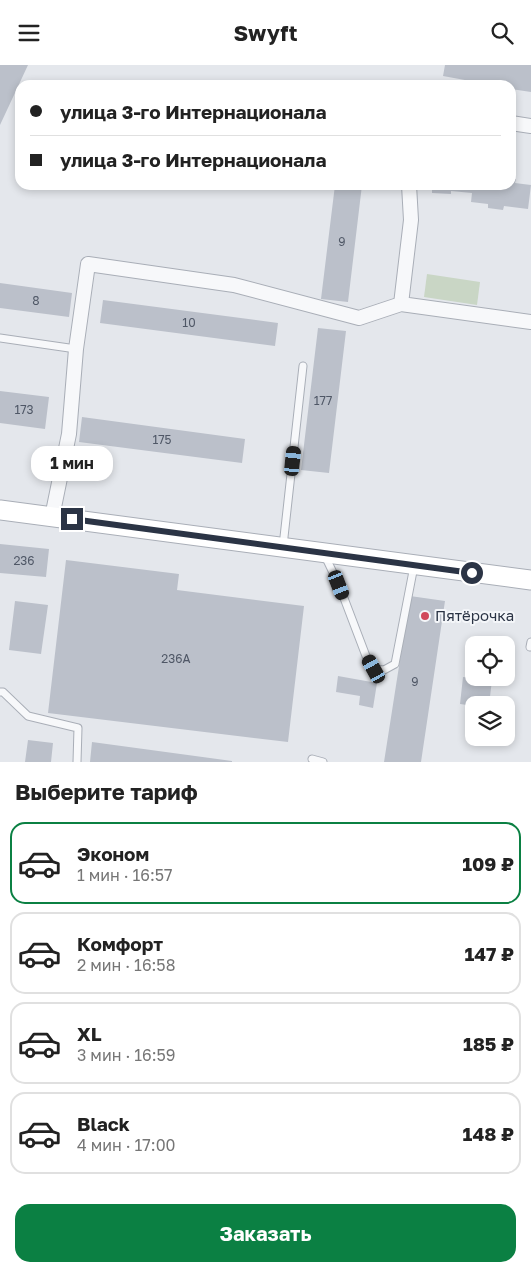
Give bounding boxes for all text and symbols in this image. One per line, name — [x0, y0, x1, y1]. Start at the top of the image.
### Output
icon: menu — [15, 19, 43, 47]
text: Swyft — [234, 19, 297, 46]
icon: search — [488, 19, 516, 47]
text: улица 3-го Интернационала — [60, 100, 326, 123]
text: улица 3-го Интернационала — [60, 148, 326, 171]
house number: 9 — [338, 234, 346, 249]
house number: 8 — [32, 293, 40, 308]
house number: 10 — [182, 315, 196, 330]
house number: 177 — [314, 393, 332, 408]
house number: 173 — [14, 402, 34, 417]
house number: 175 — [152, 432, 172, 447]
car — [283, 445, 302, 477]
callout: 1 мин — [31, 447, 113, 481]
text: 1 мин — [50, 453, 94, 473]
route end — [61, 508, 83, 530]
house number: 236 — [13, 553, 35, 568]
route start — [461, 562, 483, 584]
car — [326, 568, 351, 602]
place label: Пятёрочка — [435, 606, 514, 624]
marker: Пятёрочка — [419, 610, 431, 622]
map controls — [465, 636, 515, 746]
button: locate — [465, 636, 515, 686]
house number: 236А — [161, 651, 191, 666]
car — [360, 652, 387, 686]
house number: 9 — [411, 674, 419, 689]
button: layers — [465, 696, 515, 746]
text: Выберите тариф — [15, 778, 198, 805]
icon: car — [17, 841, 62, 886]
text: Эконом — [77, 842, 149, 865]
text: 109 ₽ — [462, 852, 514, 875]
text: 1 мин · 16:57 — [77, 865, 173, 885]
icon: car — [17, 931, 62, 976]
text: Комфорт — [77, 932, 163, 955]
text: 147 ₽ — [464, 942, 514, 965]
text: 2 мин · 16:58 — [77, 955, 175, 975]
icon: car — [17, 1021, 62, 1066]
text: XL — [77, 1022, 102, 1045]
text: 185 ₽ — [463, 1032, 514, 1055]
text: 3 мин · 16:59 — [77, 1045, 175, 1065]
icon: car — [17, 1111, 62, 1156]
text: Black — [77, 1112, 130, 1135]
text: 148 ₽ — [463, 1122, 514, 1145]
text: 4 мин · 17:00 — [77, 1135, 175, 1155]
button: Заказать — [15, 1204, 516, 1262]

